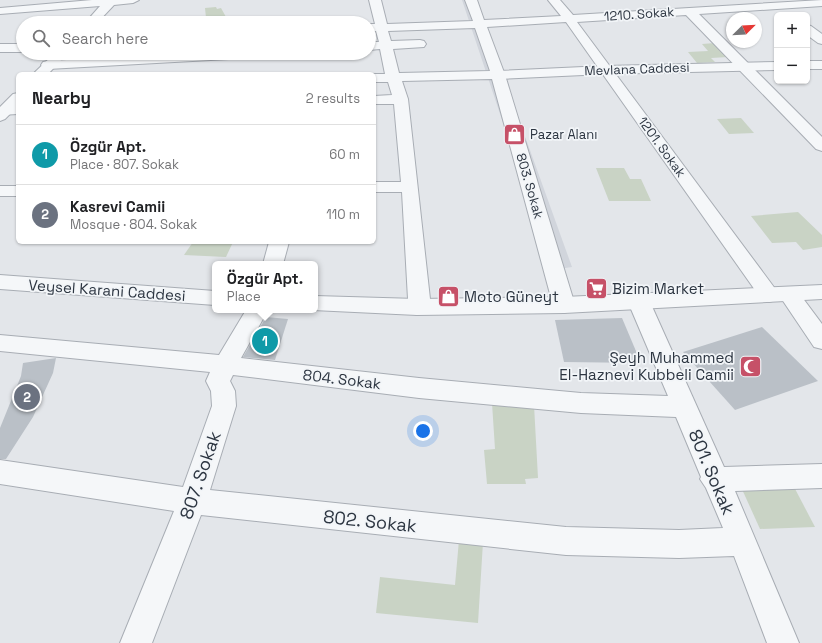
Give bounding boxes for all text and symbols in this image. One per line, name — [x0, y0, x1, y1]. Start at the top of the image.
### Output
street label: 1210. Sokak — [603, 3, 675, 25]
north arrow — [726, 12, 762, 48]
map controls — [774, 12, 810, 84]
button: + — [774, 12, 810, 48]
search box — [16, 16, 376, 60]
icon: search — [30, 27, 52, 49]
text: Search here — [62, 29, 148, 48]
button: − — [774, 48, 810, 84]
street label: Mevlana Caddesi — [584, 59, 690, 79]
text: Nearby — [32, 87, 91, 109]
text: 2 results — [306, 90, 360, 107]
street label: 1201. Sokak — [634, 113, 690, 181]
shop icon: Pazar Alanı — [502, 121, 528, 147]
place label: Pazar Alanı — [530, 126, 597, 143]
text: Özgür Apt. — [70, 137, 146, 156]
text: 1 — [42, 146, 48, 163]
text: 60 m — [329, 146, 360, 163]
street label: 803. Sokak — [512, 151, 548, 221]
text: Place · 807. Sokak — [70, 156, 179, 173]
text: Kasrevi Camii — [70, 197, 165, 216]
text: 2 — [41, 206, 49, 223]
text: 110 m — [326, 206, 360, 223]
text: Mosque · 804. Sokak — [70, 216, 197, 233]
popup — [212, 261, 318, 313]
text: Özgür Apt. — [227, 269, 303, 288]
street label: Veysel Karani Caddesi — [28, 275, 186, 305]
supermarket icon: Bizim Market — [584, 275, 610, 301]
place label: Bizim Market — [612, 279, 704, 298]
shop icon: Moto Güneyt — [436, 283, 462, 309]
place label: Moto Güneyt — [464, 287, 559, 306]
text: Place — [227, 288, 261, 305]
pin: 1 — [252, 326, 278, 356]
place label: Şeyh Muhammed El-Haznevi Kubbeli Camii — [559, 348, 734, 384]
mosque icon: Şeyh Muhammed El-Haznevi Kubbeli Camii — [737, 353, 763, 379]
street label: 804. Sokak — [302, 365, 382, 393]
pin: 2 — [14, 382, 40, 412]
your location — [413, 421, 433, 441]
street label: 801. Sokak — [684, 426, 740, 518]
street label: 807. Sokak — [174, 428, 226, 522]
street label: 802. Sokak — [322, 505, 418, 537]

